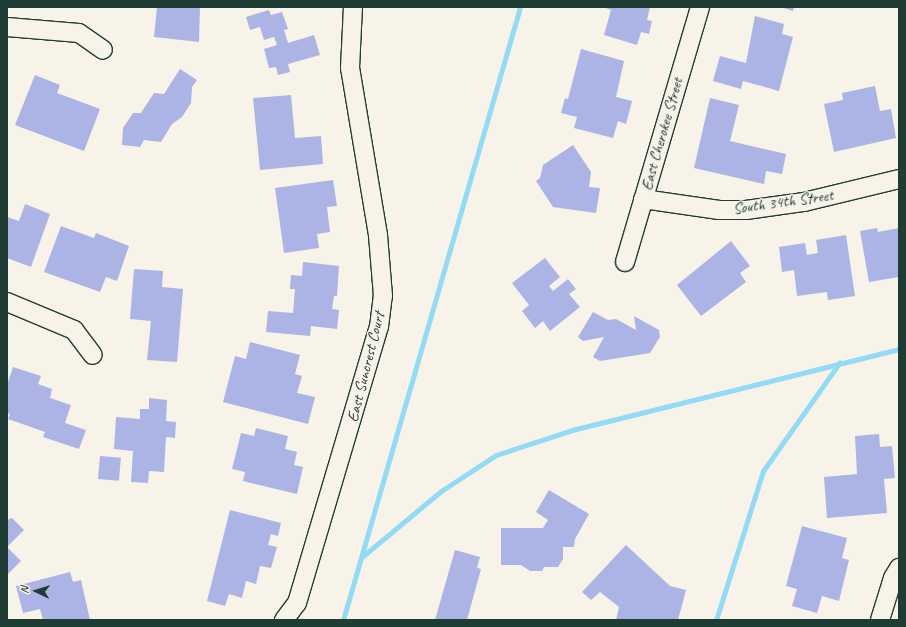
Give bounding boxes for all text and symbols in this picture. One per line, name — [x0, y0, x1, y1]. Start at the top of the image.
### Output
street label: East Cherokee Street — [637, 75, 687, 193]
street label: South 34th Street — [732, 185, 834, 219]
street label: East Suncrest Court — [343, 310, 389, 424]
north arrow — [16, 571, 56, 611]
text: N — [17, 586, 31, 594]

